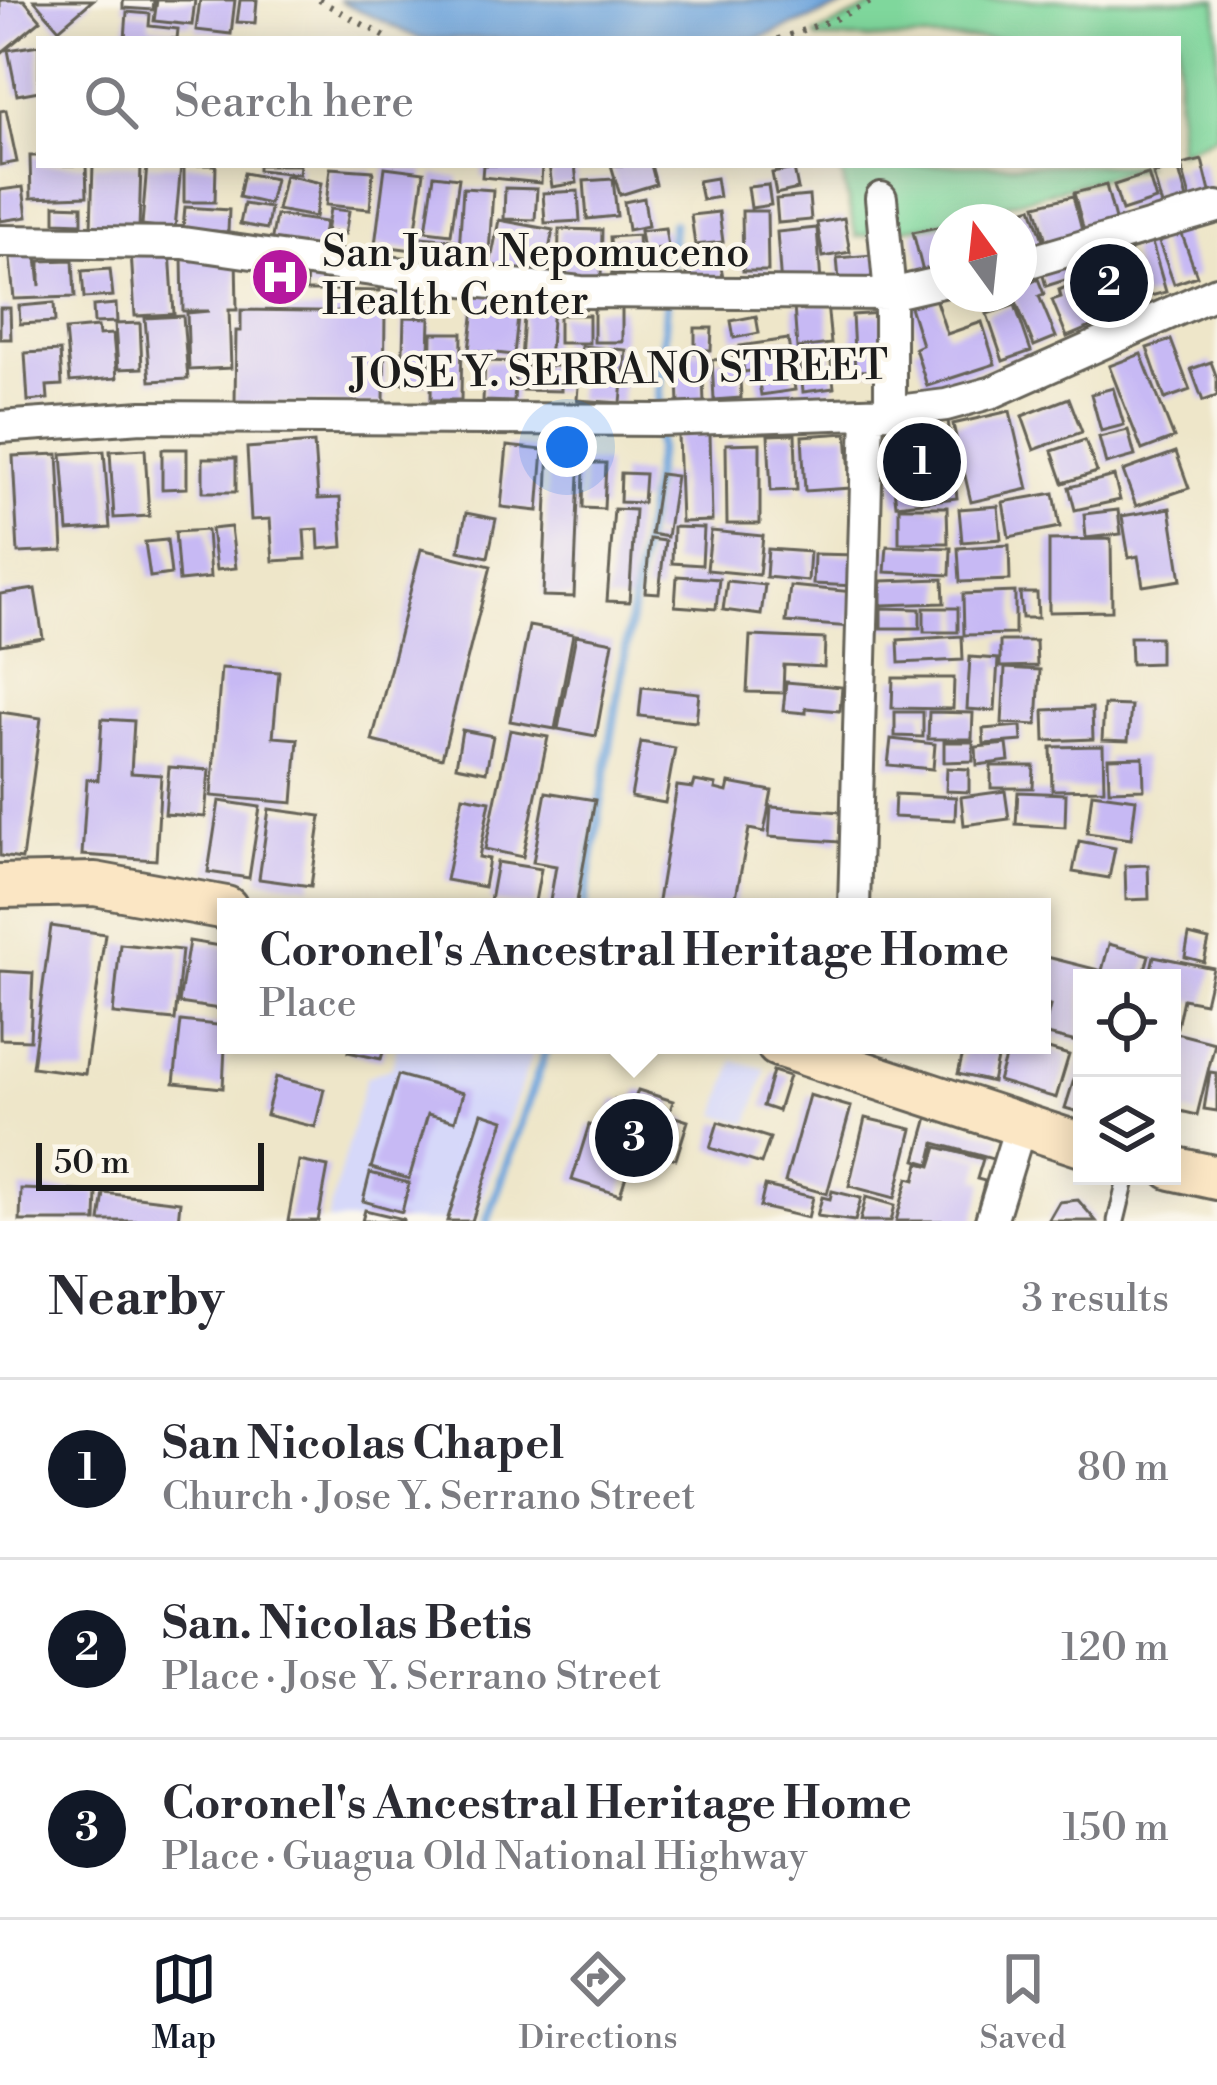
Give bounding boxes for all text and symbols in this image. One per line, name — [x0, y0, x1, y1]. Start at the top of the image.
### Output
search box — [36, 36, 1181, 168]
icon: search — [78, 69, 144, 135]
text: Search here — [174, 74, 414, 131]
north arrow — [929, 204, 1037, 312]
place label: San Juan Nepomuceno Health Center — [322, 227, 750, 328]
pin: 2 — [1070, 238, 1148, 328]
hospital icon: San Juan Nepomuceno Health Center — [249, 246, 311, 308]
street label: JOSE Y. SERRANO STREET — [347, 340, 889, 402]
your location — [537, 417, 597, 477]
pin: 1 — [883, 417, 961, 507]
popup — [217, 898, 1051, 1054]
text: Coronel's Ancestral Heritage Home — [259, 923, 1009, 980]
map controls — [1073, 969, 1181, 1185]
button: locate — [1073, 969, 1181, 1077]
text: Place — [259, 980, 357, 1029]
button: layers — [1073, 1077, 1181, 1185]
pin: 3 — [595, 1093, 673, 1183]
scale bar — [36, 1137, 264, 1190]
text: 50 m — [54, 1143, 130, 1184]
text: Nearby — [48, 1267, 224, 1331]
text: 3 results — [1021, 1275, 1169, 1324]
text: San Nicolas Chapel — [162, 1416, 564, 1473]
text: 1 — [78, 1444, 96, 1493]
text: 80 m — [1077, 1444, 1169, 1493]
text: Church · Jose Y. Serrano Street — [162, 1473, 695, 1522]
text: San. Nicolas Betis — [162, 1596, 532, 1653]
text: 2 — [75, 1624, 99, 1673]
text: 120 m — [1061, 1624, 1169, 1673]
text: Place · Jose Y. Serrano Street — [162, 1653, 661, 1702]
text: Coronel's Ancestral Heritage Home — [162, 1776, 912, 1833]
text: 3 — [75, 1804, 99, 1853]
text: 150 m — [1063, 1804, 1169, 1853]
text: Place · Guagua Old National Highway — [162, 1833, 807, 1882]
tab: Map — [151, 1946, 217, 2059]
tab: Directions — [519, 1946, 678, 2059]
tab: Saved — [979, 1946, 1066, 2059]

